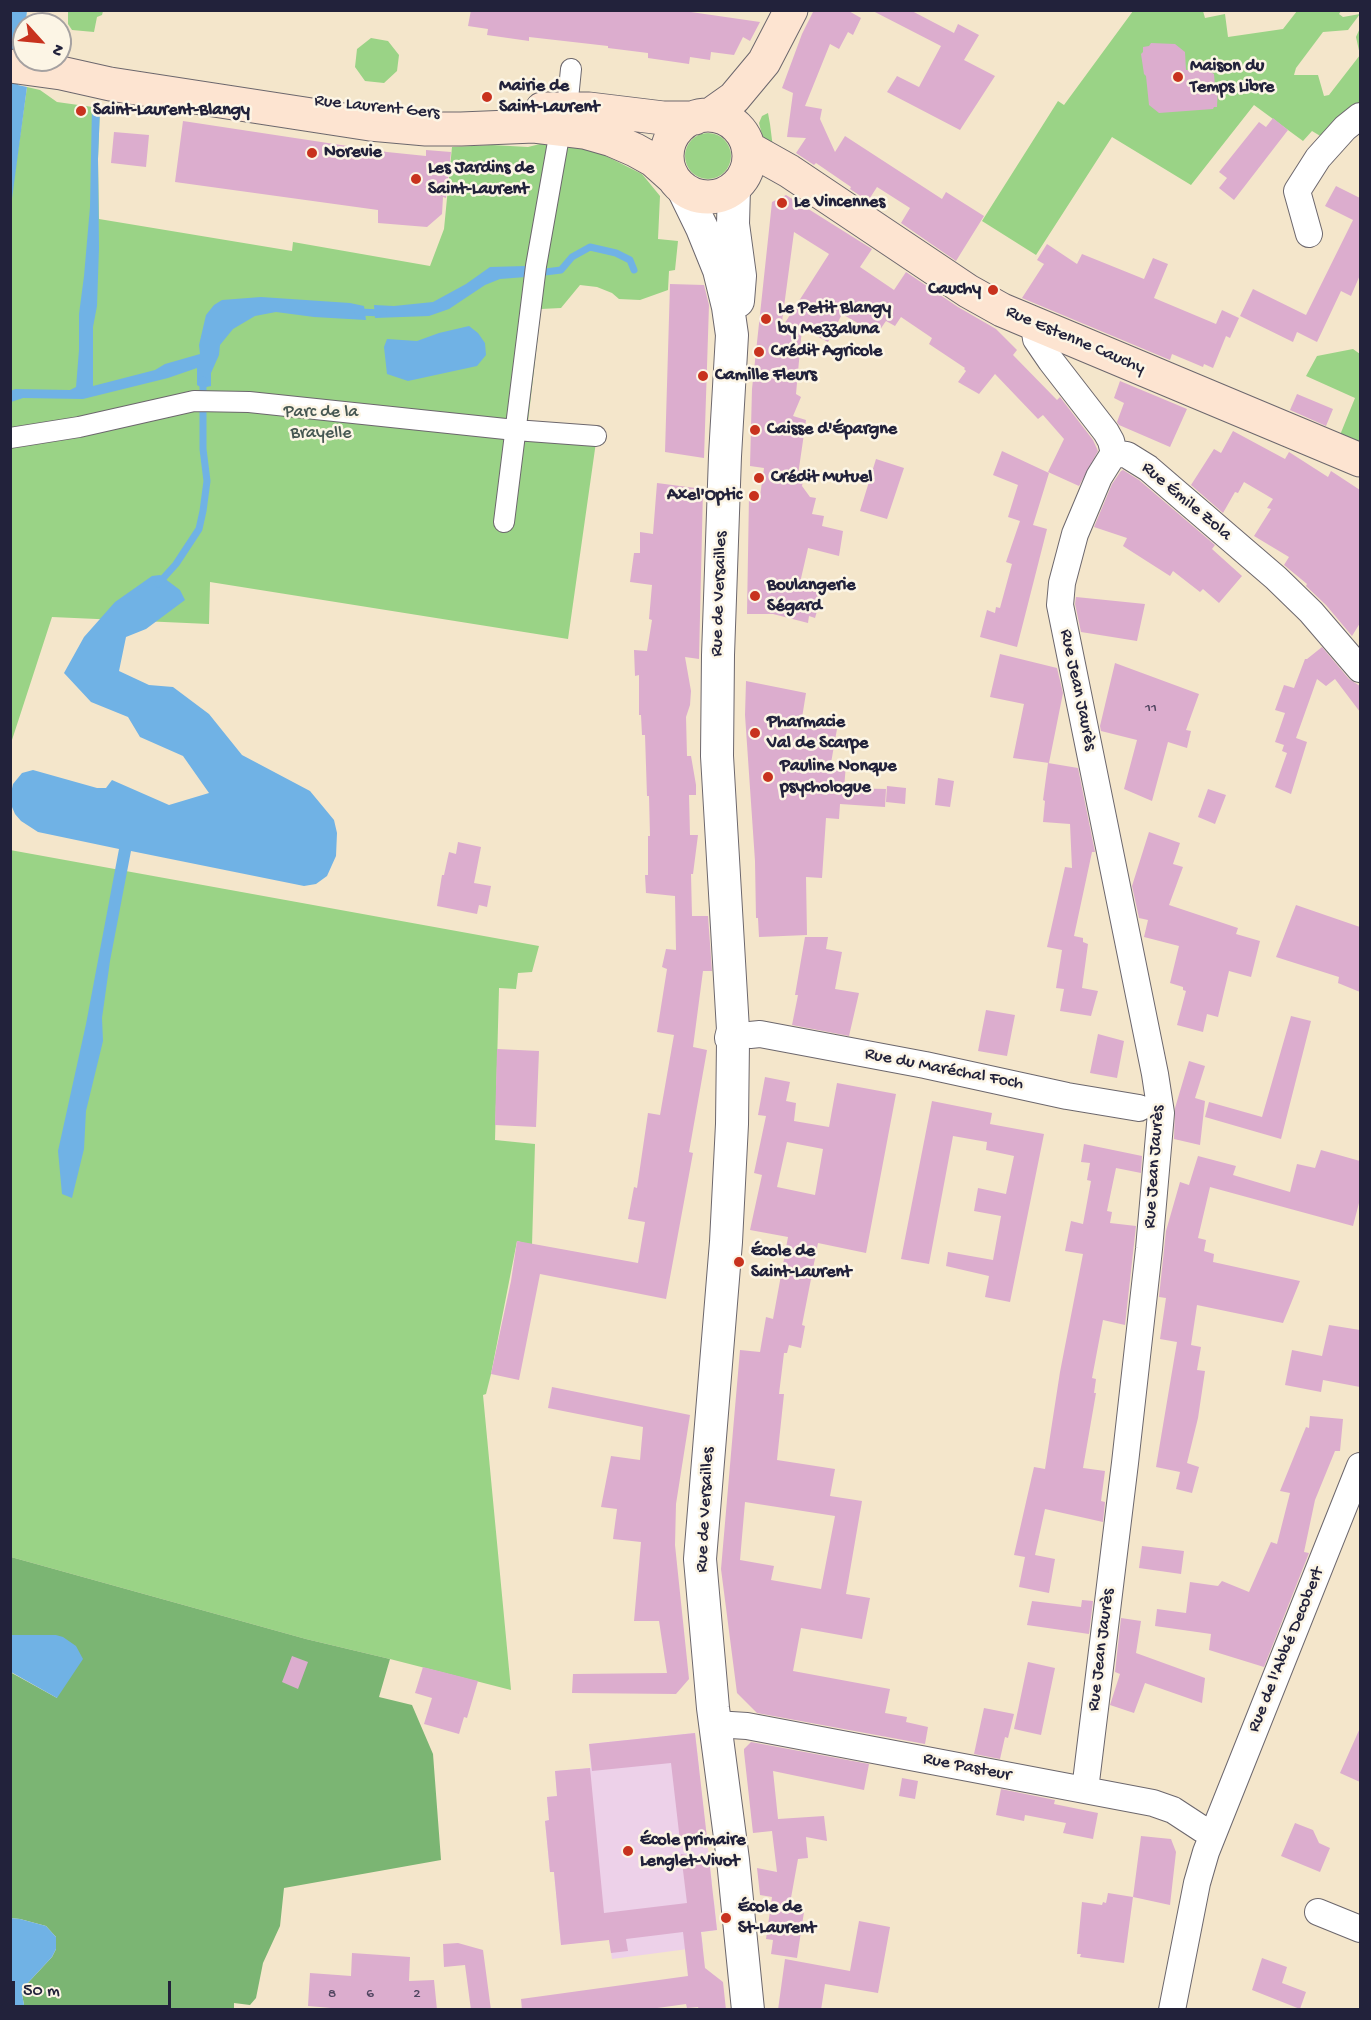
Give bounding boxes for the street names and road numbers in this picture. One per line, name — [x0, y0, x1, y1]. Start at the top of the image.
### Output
street label: Rue Laurent Gers — [313, 91, 441, 125]
street label: Rue Estenne Cauchy — [1002, 302, 1148, 380]
street label: Rue Émile Zola — [1136, 458, 1236, 546]
street label: Rue de Versailles — [707, 531, 733, 657]
street label: Rue Jean Jaurès — [1054, 627, 1100, 753]
street label: Rue du Maréchal Foch — [863, 1044, 1025, 1096]
street label: Rue Jean Jaurès — [1140, 1105, 1170, 1229]
street label: Rue de Versailles — [692, 1447, 720, 1573]
street label: Rue de l'Abbé Decobert — [1244, 1564, 1330, 1736]
street label: Rue Jean Jaurès — [1084, 1587, 1120, 1713]
street label: Rue Pasteur — [921, 1749, 1013, 1787]

